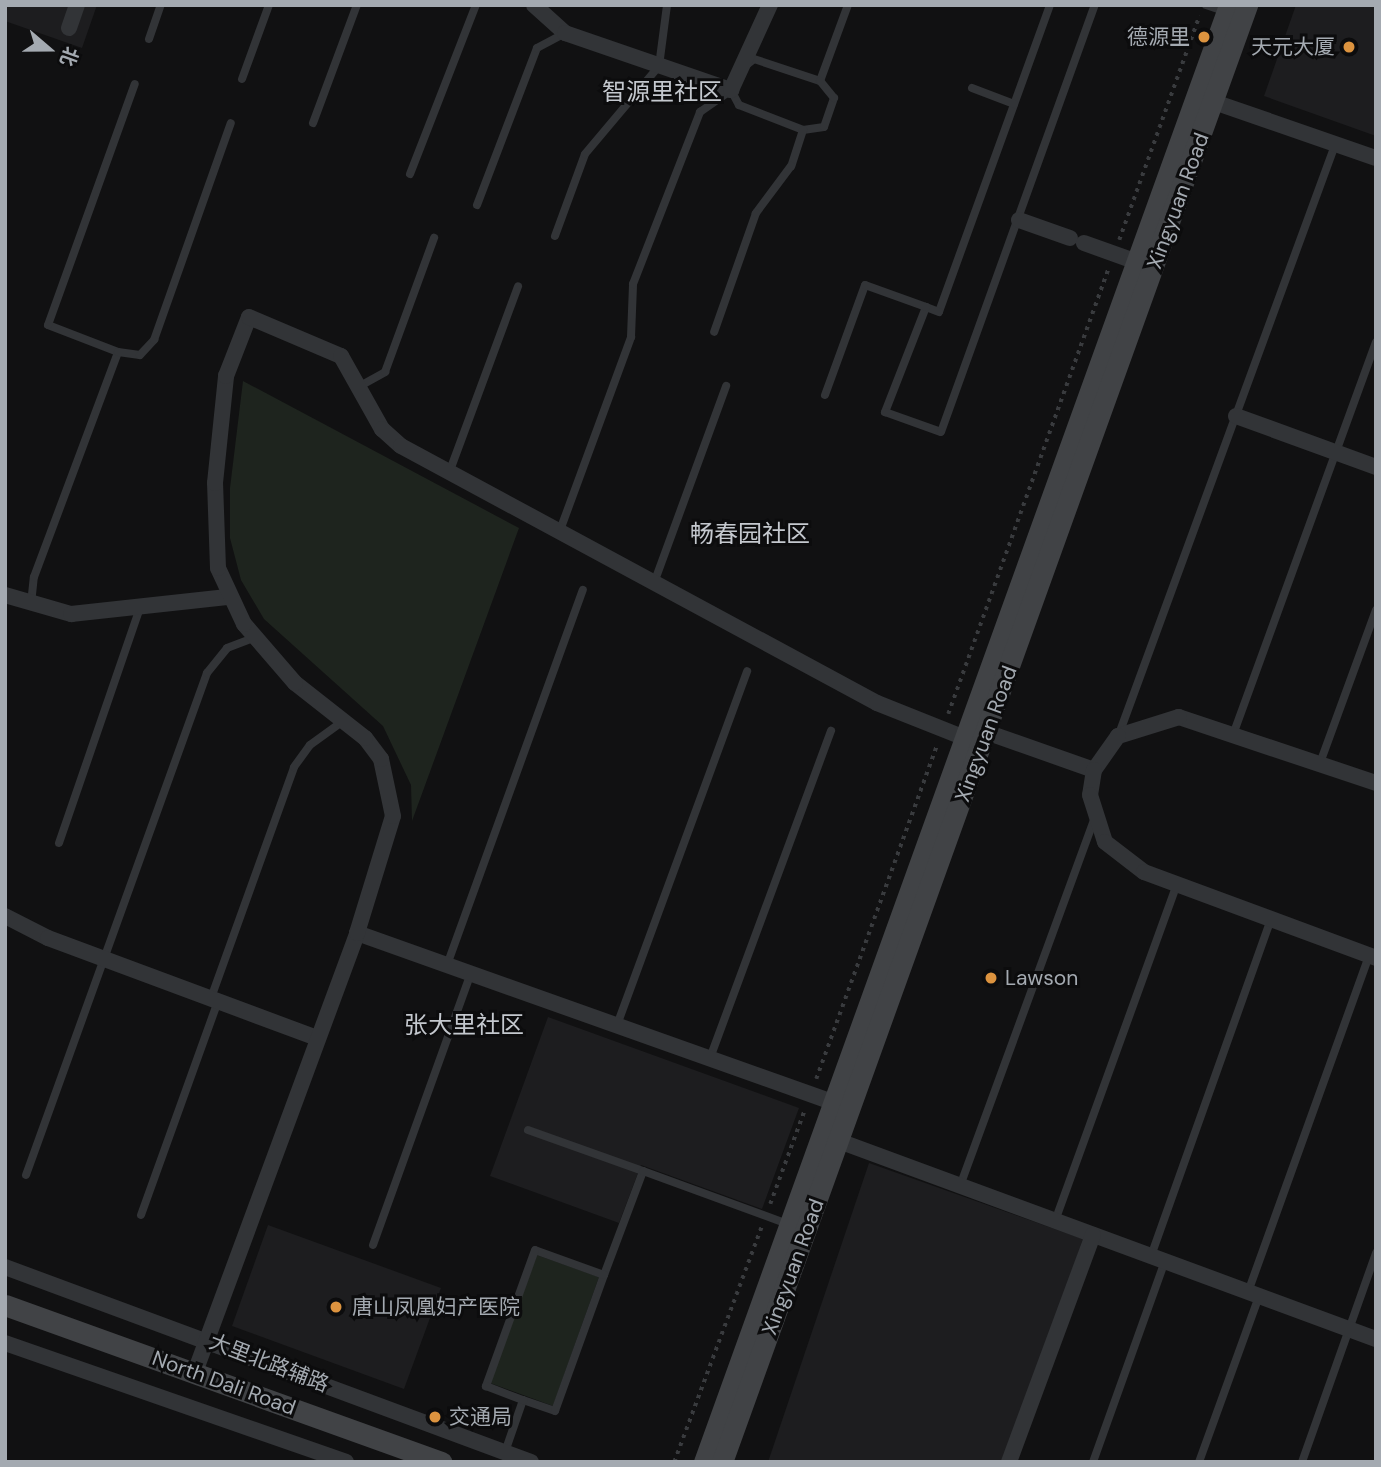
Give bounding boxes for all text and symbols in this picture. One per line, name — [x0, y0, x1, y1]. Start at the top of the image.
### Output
north arrow — [14, 14, 84, 84]
place label: 德源里 — [1127, 24, 1190, 50]
marker: 德源里 — [1196, 29, 1212, 45]
place label: 天元大厦 — [1251, 34, 1335, 60]
marker: 天元大厦 — [1341, 39, 1357, 55]
text: 北 — [54, 43, 84, 70]
district label: 智源里社区 — [602, 78, 722, 106]
street label: Xingyuan Road — [1142, 129, 1214, 273]
district label: 畅春园社区 — [690, 520, 810, 548]
street label: Xingyuan Road — [950, 662, 1022, 806]
place label: Lawson — [1005, 965, 1078, 991]
marker: Lawson — [983, 970, 999, 986]
district label: 张大里社区 — [404, 1011, 524, 1039]
street label: Xingyuan Road — [757, 1195, 829, 1339]
place label: 唐山凤凰妇产医院 — [352, 1294, 520, 1320]
marker: 唐山凤凰妇产医院 — [326, 1297, 346, 1317]
street label: 大里北路辅路 — [206, 1329, 332, 1397]
street label: North Dali Road — [149, 1345, 299, 1421]
place label: 交通局 — [449, 1404, 512, 1430]
marker: 交通局 — [427, 1409, 443, 1425]

